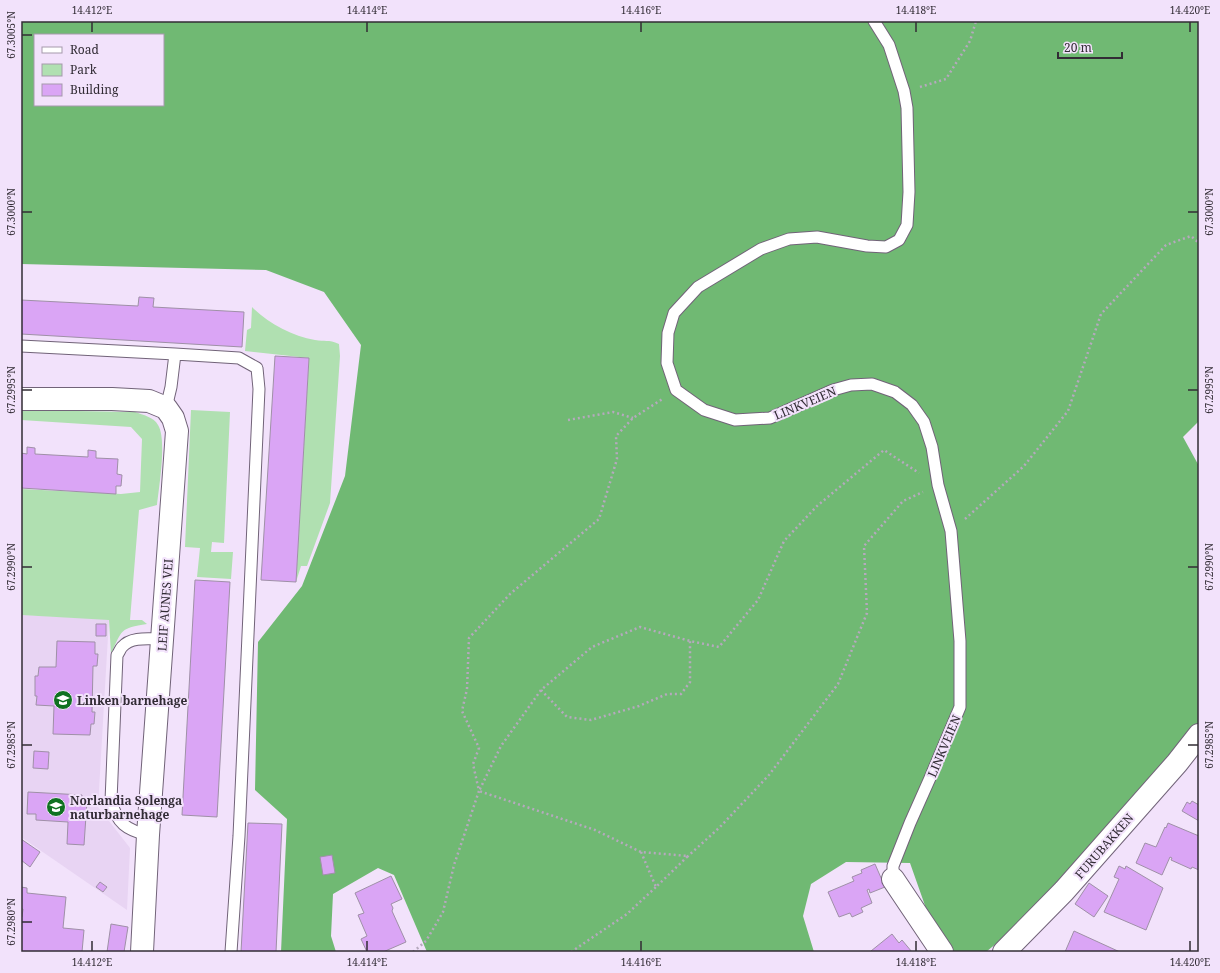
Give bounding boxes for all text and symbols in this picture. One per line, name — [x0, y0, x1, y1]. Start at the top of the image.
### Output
text: 14.412°E — [72, 3, 112, 17]
text: 14.414°E — [347, 3, 387, 17]
text: 14.416°E — [621, 3, 661, 17]
text: 14.418°E — [896, 3, 936, 17]
text: 14.420°E — [1170, 3, 1210, 17]
text: 67.3005°N — [4, 11, 18, 59]
legend — [34, 34, 164, 106]
scale bar — [1058, 34, 1122, 60]
text: 20 m — [1064, 39, 1092, 56]
text: Road — [70, 41, 100, 58]
text: Park — [70, 61, 98, 78]
text: Building — [70, 81, 119, 98]
text: 67.3000°N — [4, 188, 18, 236]
text: 67.3000°N — [1202, 188, 1216, 236]
text: 67.2995°N — [4, 366, 18, 414]
text: 67.2995°N — [1202, 366, 1216, 414]
street label: LINKVEIEN — [771, 382, 839, 424]
text: 67.2990°N — [4, 543, 18, 591]
text: 67.2990°N — [1202, 543, 1216, 591]
street label: LEIF AUNES VEI — [153, 558, 177, 652]
school or university icon: Linken barnehage — [52, 689, 74, 711]
place label: Linken barnehage — [77, 692, 188, 709]
street label: LINKVEIEN — [923, 712, 965, 780]
text: 67.2985°N — [4, 721, 18, 769]
text: 67.2985°N — [1202, 721, 1216, 769]
place label: Norlandia Solenga naturbarnehage — [70, 792, 182, 823]
school or university icon: Norlandia Solenga naturbarnehage — [45, 796, 67, 818]
street label: FURUBAKKEN — [1071, 810, 1137, 882]
text: 67.2980°N — [4, 898, 18, 946]
text: 14.412°E — [72, 955, 112, 969]
text: 14.414°E — [347, 955, 387, 969]
text: 14.416°E — [621, 955, 661, 969]
text: 14.418°E — [896, 955, 936, 969]
text: 14.420°E — [1170, 955, 1210, 969]

